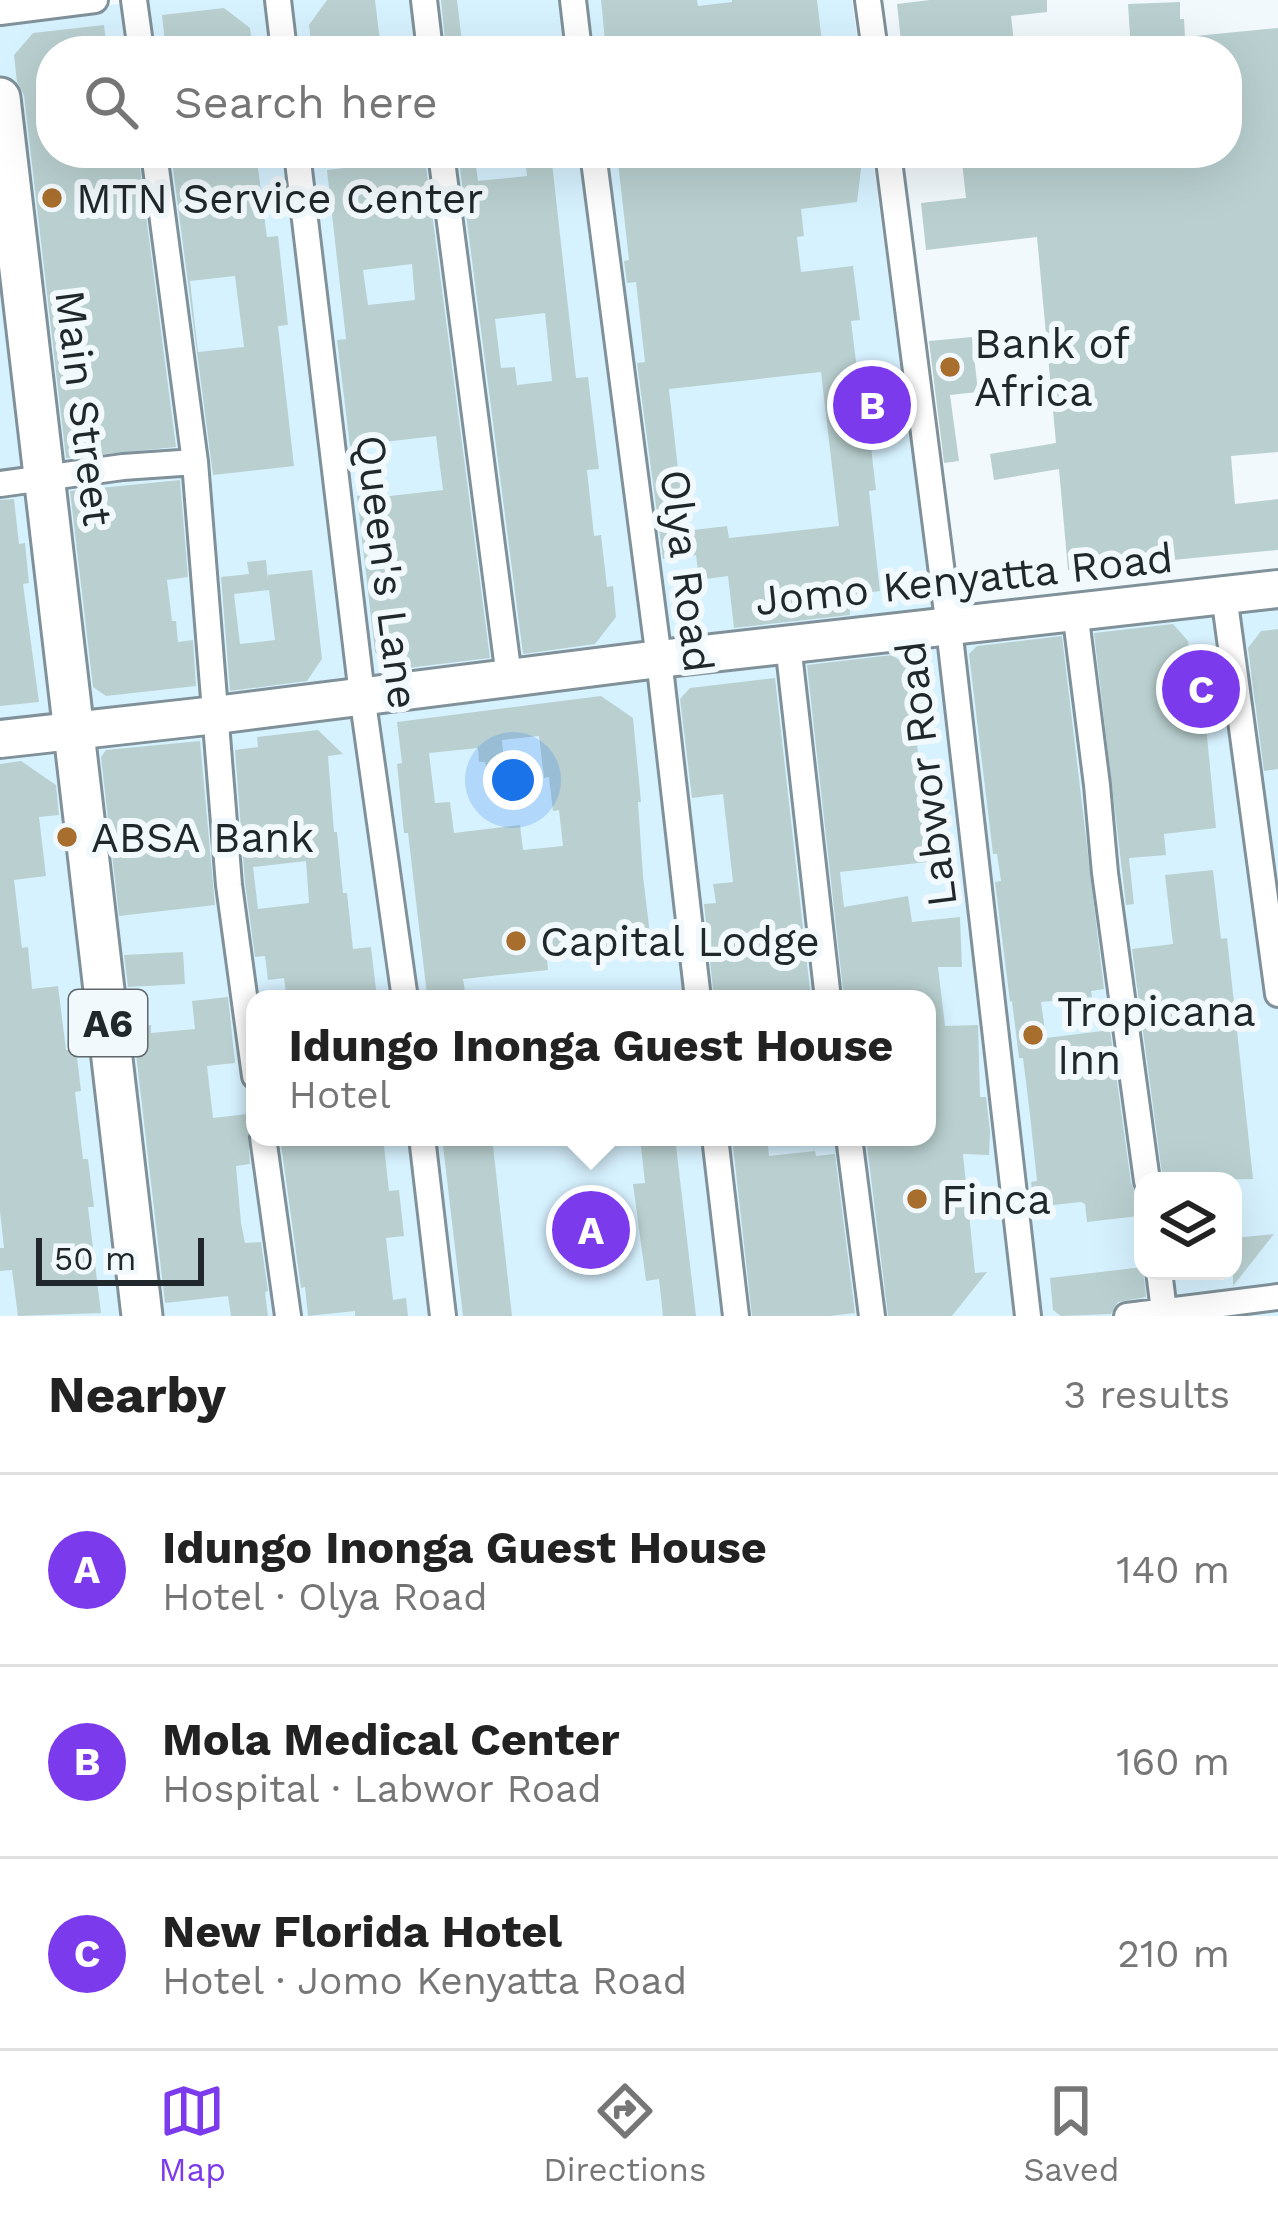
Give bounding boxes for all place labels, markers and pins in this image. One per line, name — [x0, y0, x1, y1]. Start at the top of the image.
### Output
place label: MTN Service Center — [76, 174, 484, 223]
marker: MTN Service Center — [39, 185, 65, 211]
place label: Bank of Africa — [974, 319, 1130, 416]
marker: Bank of Africa — [937, 354, 963, 380]
pin: B — [833, 360, 911, 450]
pin: C — [1162, 644, 1240, 734]
place label: ABSA Bank — [91, 813, 314, 862]
marker: ABSA Bank — [54, 824, 80, 850]
place label: Capital Lodge — [540, 917, 820, 966]
marker: Capital Lodge — [503, 928, 529, 954]
place label: Tropicana Inn — [1057, 987, 1256, 1084]
marker: Tropicana Inn — [1020, 1022, 1046, 1048]
place label: Finca — [941, 1175, 1051, 1224]
pin: A — [552, 1185, 630, 1275]
marker: Finca — [904, 1186, 930, 1212]

